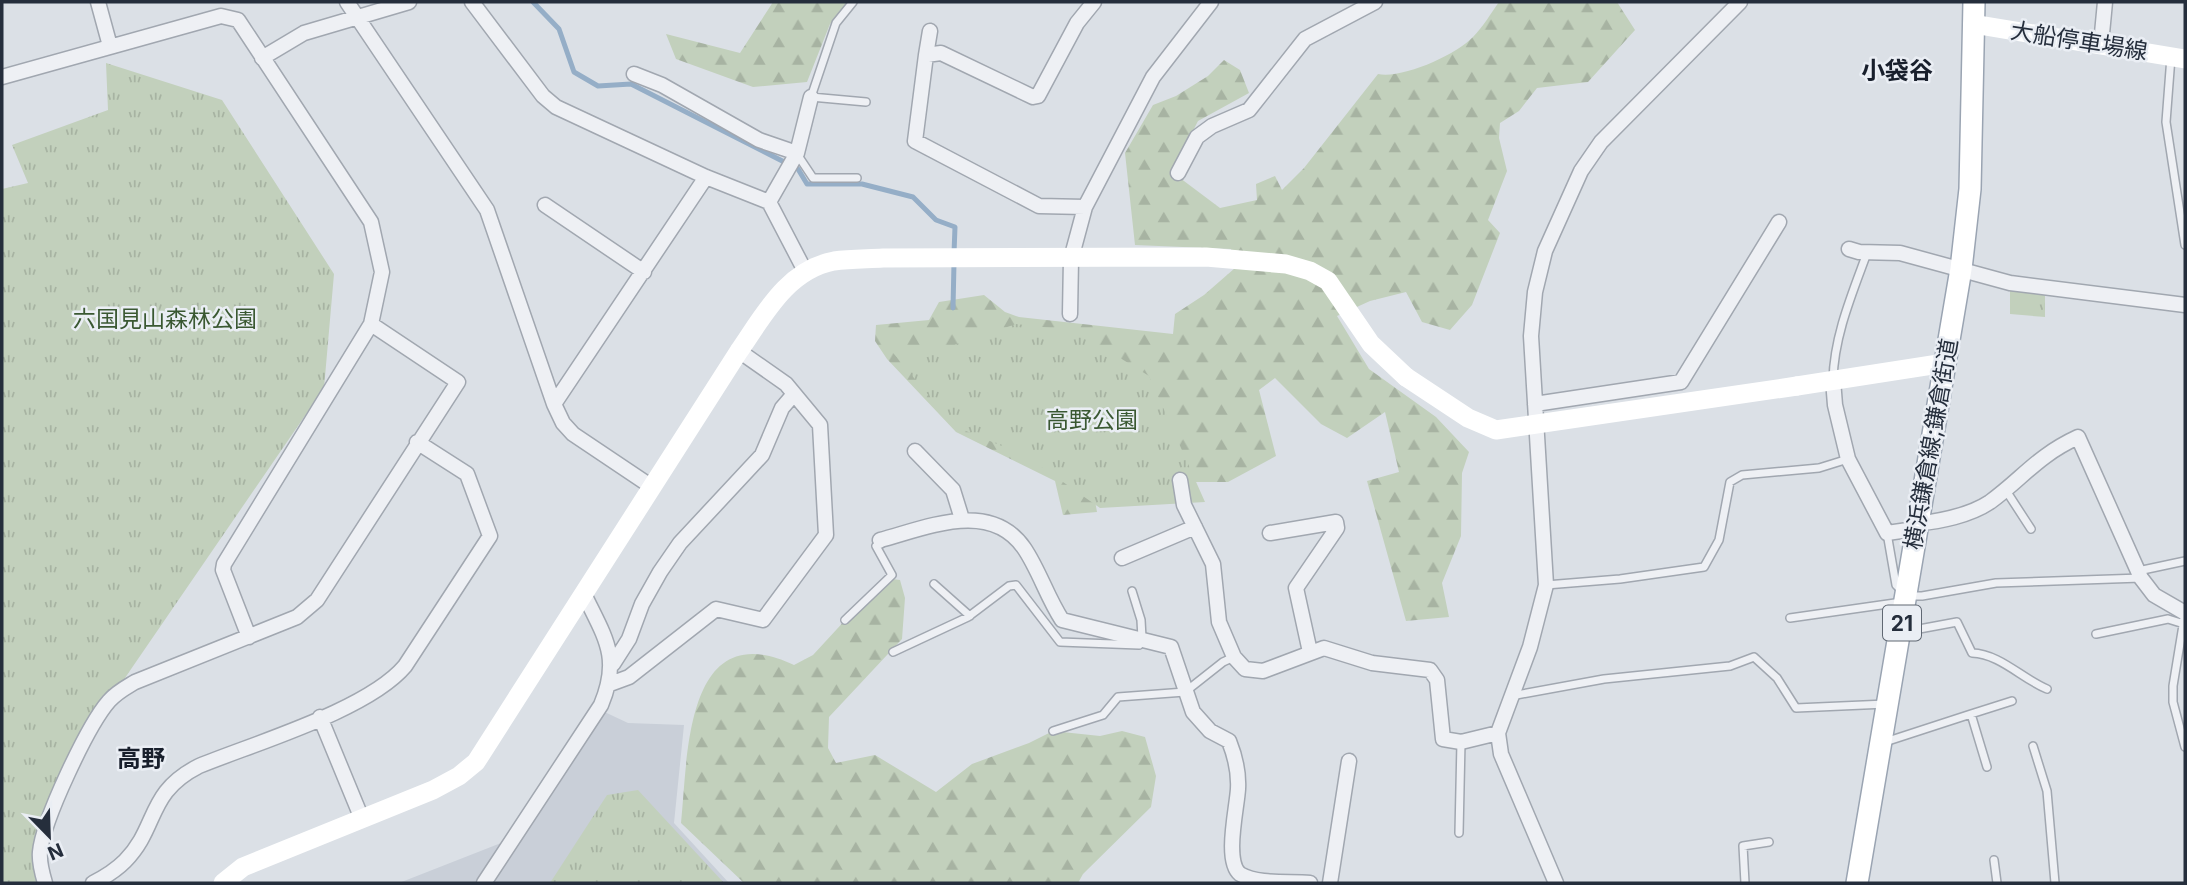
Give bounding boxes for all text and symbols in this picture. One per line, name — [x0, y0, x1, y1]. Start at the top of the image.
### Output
street label: 大船停車場線 — [2009, 16, 2149, 66]
district label: 小袋谷 — [1861, 56, 1933, 85]
park label: 六国見山森林公園 — [73, 305, 257, 333]
street label: 横浜鎌倉線;鎌倉街道 — [1899, 336, 1963, 552]
park label: 高野公園 — [1046, 406, 1138, 434]
road number: 21 — [1883, 606, 1921, 640]
district label: 高野 — [117, 744, 165, 773]
north arrow — [14, 801, 84, 871]
text: N — [44, 838, 67, 865]

